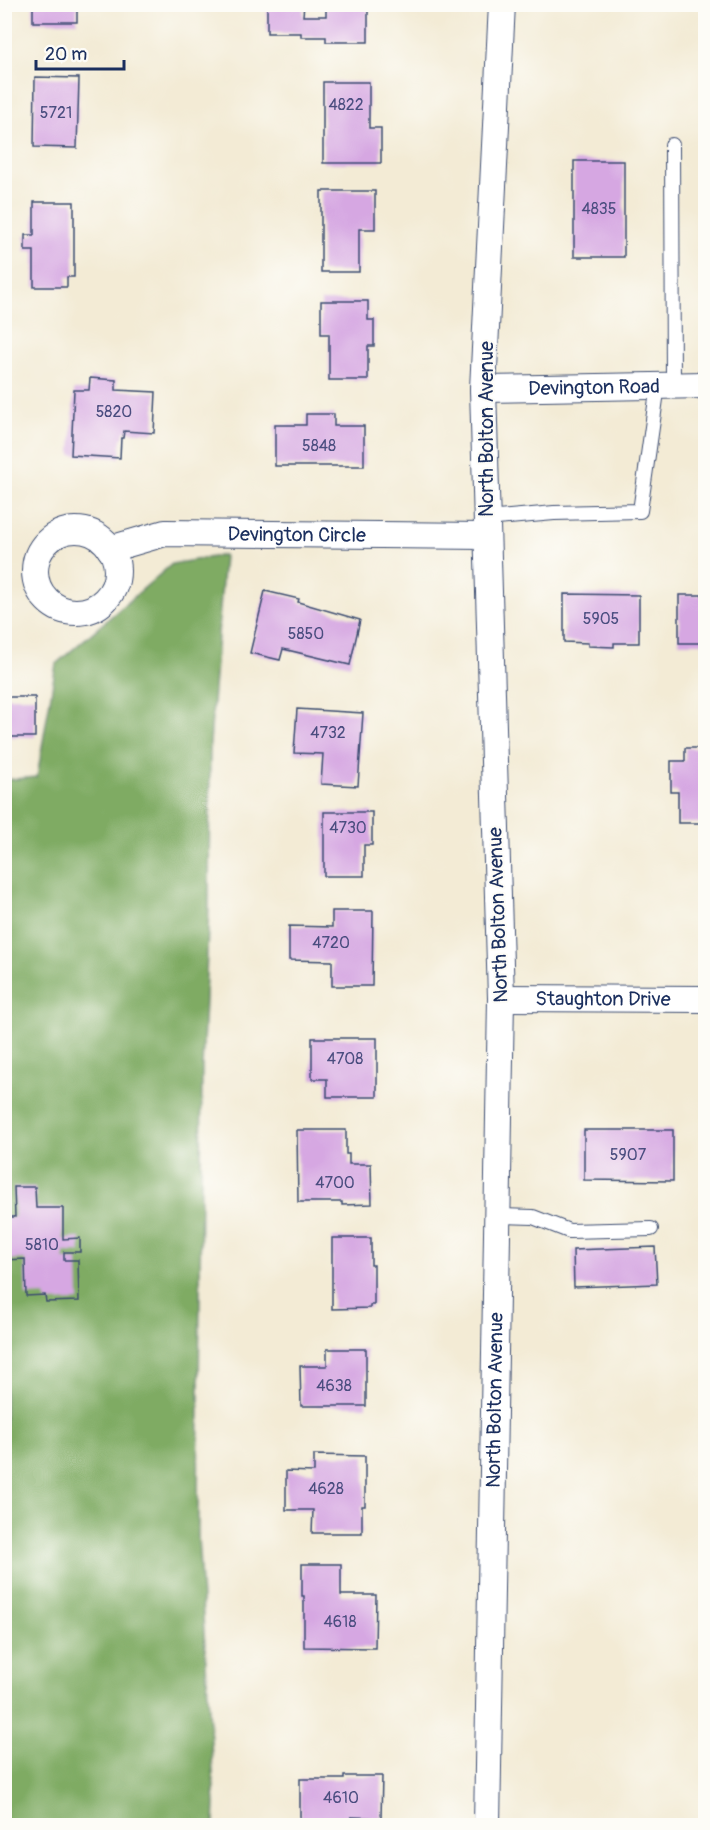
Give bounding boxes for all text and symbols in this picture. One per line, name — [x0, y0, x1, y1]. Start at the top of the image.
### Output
scale bar — [36, 33, 124, 71]
text: 20 m — [45, 43, 87, 66]
house number: 4822 — [328, 95, 364, 115]
house number: 5721 — [40, 103, 72, 123]
house number: 4835 — [582, 199, 616, 219]
street label: North Bolton Avenue — [474, 341, 499, 517]
street label: Devington Road — [528, 373, 660, 401]
house number: 5820 — [96, 402, 132, 422]
house number: 5848 — [302, 436, 336, 456]
street label: Devington Circle — [227, 521, 366, 547]
house number: 5905 — [583, 609, 619, 629]
house number: 5850 — [288, 624, 324, 644]
house number: 4732 — [310, 723, 346, 743]
house number: 4730 — [329, 818, 367, 838]
street label: North Bolton Avenue — [482, 827, 514, 1003]
house number: 4720 — [312, 933, 350, 953]
street label: Staughton Drive — [535, 986, 671, 1011]
house number: 4708 — [327, 1049, 363, 1069]
house number: 5907 — [610, 1145, 647, 1165]
house number: 4700 — [315, 1173, 355, 1193]
house number: 5810 — [25, 1235, 59, 1255]
street label: North Bolton Avenue — [480, 1312, 508, 1488]
house number: 4638 — [316, 1376, 352, 1396]
house number: 4628 — [308, 1479, 344, 1499]
house number: 4618 — [324, 1612, 356, 1632]
house number: 4610 — [323, 1788, 359, 1808]

